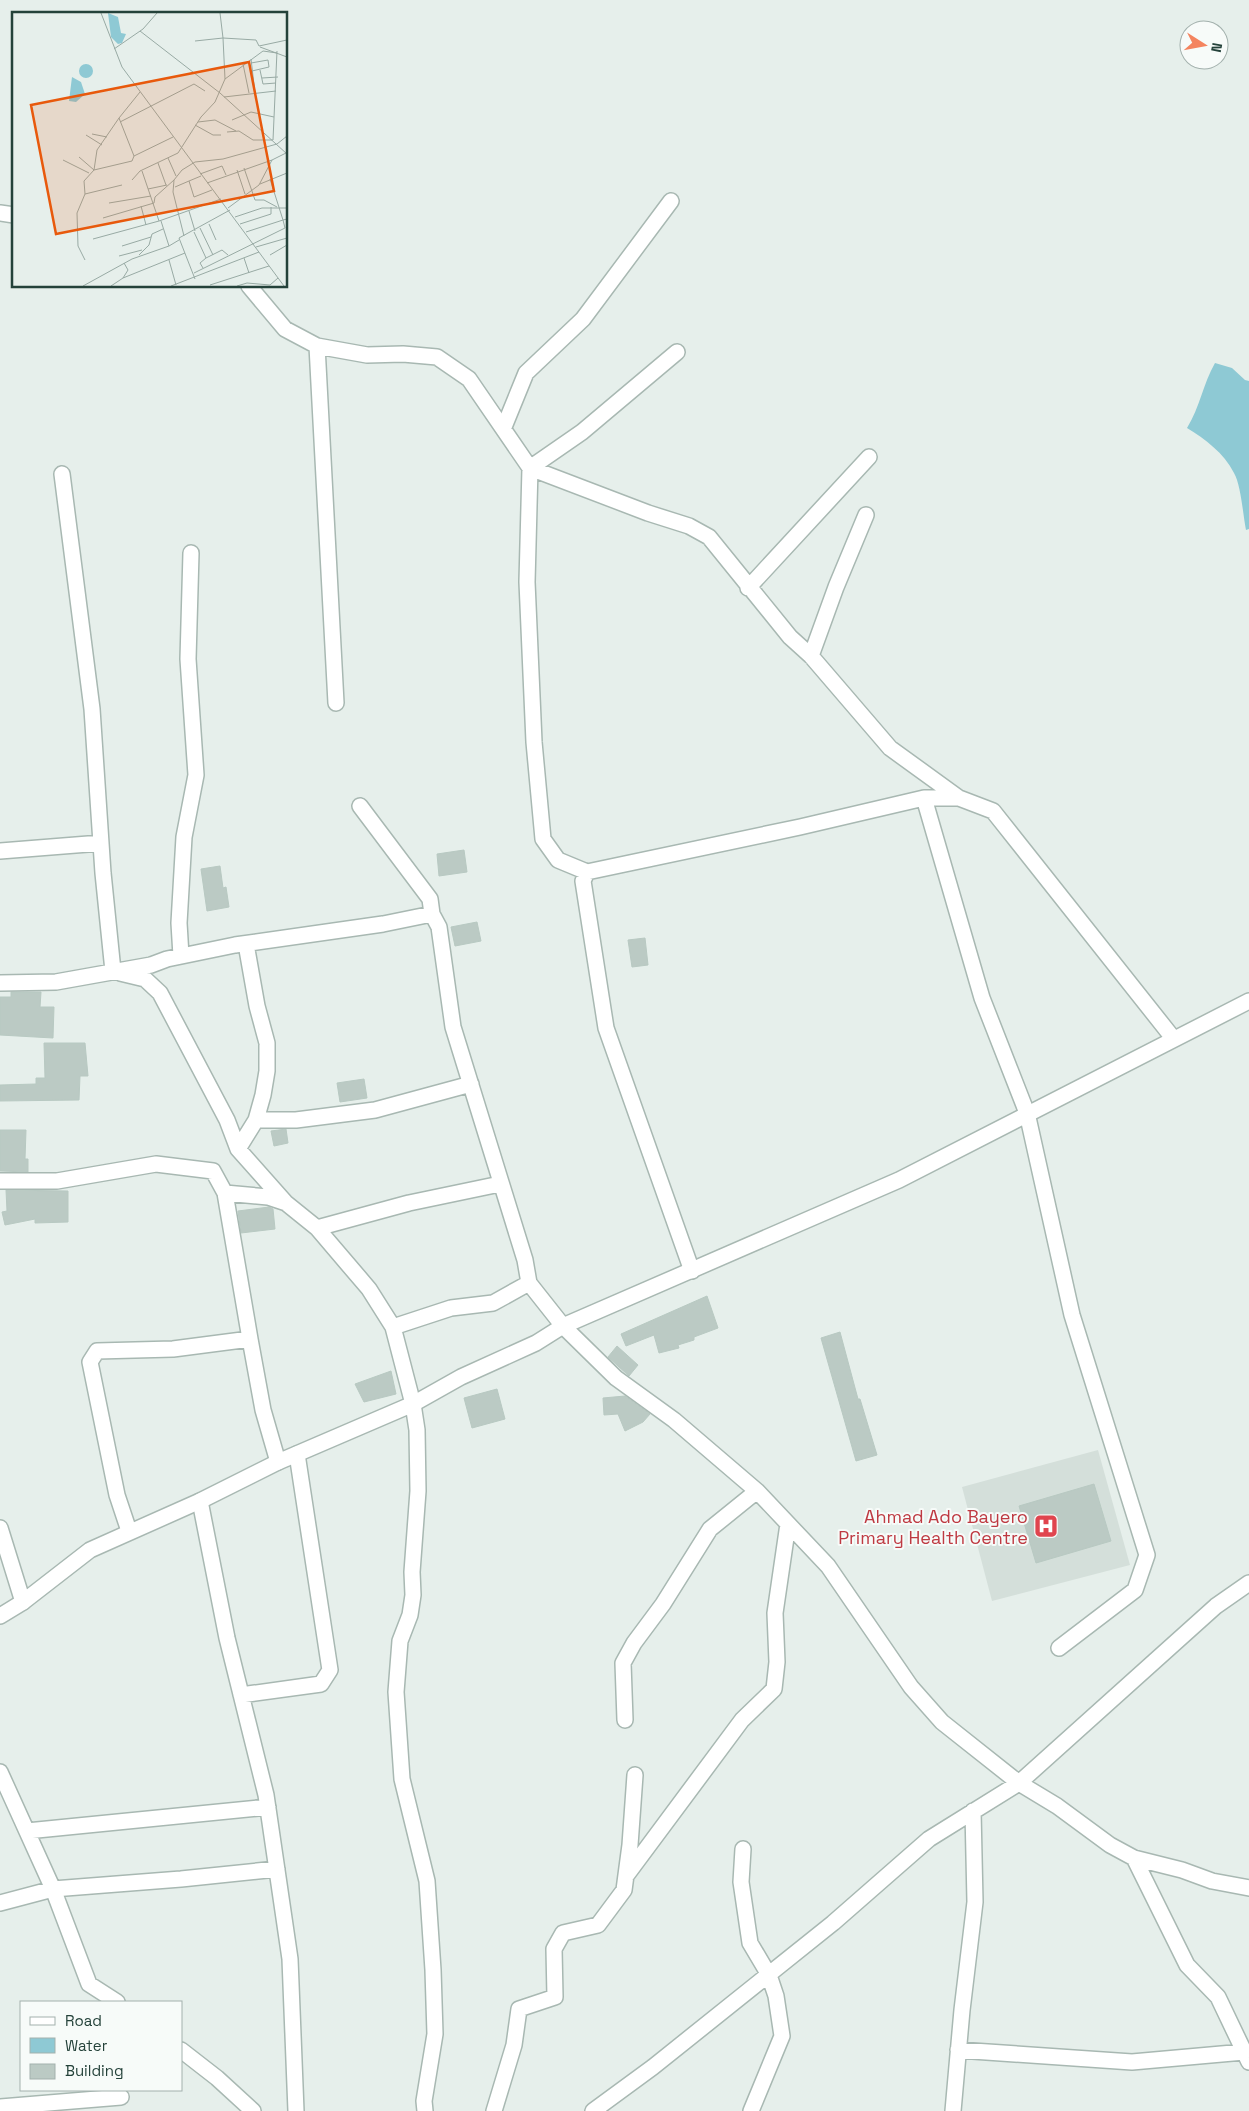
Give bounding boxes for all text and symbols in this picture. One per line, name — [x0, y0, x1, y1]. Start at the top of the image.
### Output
inset map — [12, 12, 288, 288]
north arrow — [1179, 20, 1229, 70]
text: N — [1207, 41, 1226, 54]
place label: Ahmad Ado Bayero Primary Health Centre — [838, 1505, 1028, 1549]
hospital icon: Ahmad Ado Bayero Primary Health Centre — [1033, 1513, 1059, 1539]
legend — [20, 2001, 182, 2091]
text: Road — [65, 2011, 102, 2030]
text: Water — [65, 2036, 108, 2055]
text: Building — [65, 2061, 124, 2080]

